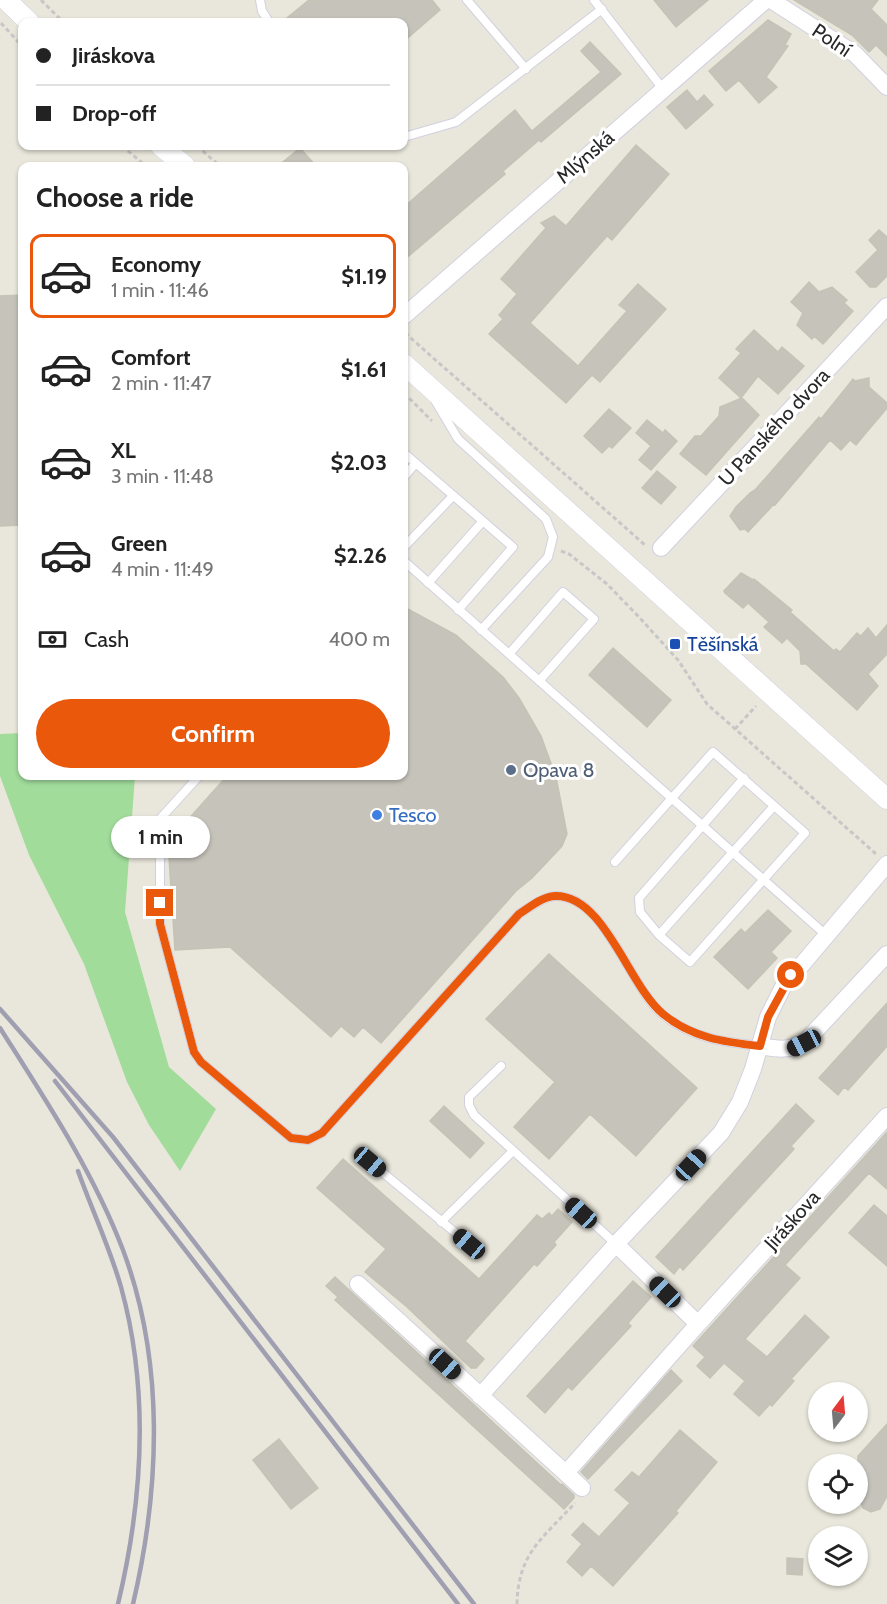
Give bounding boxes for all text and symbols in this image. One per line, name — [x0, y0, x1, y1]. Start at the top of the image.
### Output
street label: Polní — [808, 18, 856, 62]
text: Jiráskova — [72, 42, 155, 69]
text: Drop-off — [72, 100, 156, 127]
street label: Mlýnská — [551, 125, 619, 189]
text: Choose a ride — [36, 181, 194, 214]
icon: car — [39, 249, 93, 303]
text: Economy — [111, 251, 201, 278]
text: $1.19 — [341, 263, 387, 290]
text: 1 min · 11:46 — [111, 278, 209, 302]
icon: car — [39, 342, 93, 396]
text: Comfort — [111, 344, 190, 371]
text: $1.61 — [341, 356, 387, 383]
street label: U Panského dvora — [713, 363, 835, 491]
text: 2 min · 11:47 — [111, 371, 212, 395]
icon: car — [39, 435, 93, 489]
text: XL — [111, 437, 136, 464]
text: $2.03 — [331, 449, 387, 476]
text: 3 min · 11:48 — [111, 464, 214, 488]
icon: car — [39, 528, 93, 582]
text: Green — [111, 530, 167, 557]
text: $2.26 — [334, 542, 387, 569]
text: 4 min · 11:49 — [111, 557, 214, 581]
icon: cash — [36, 623, 69, 656]
text: Cash — [84, 626, 129, 653]
text: 400 m — [328, 627, 390, 651]
place label: Těšínská — [687, 632, 759, 656]
marker: Těšínská — [668, 637, 682, 651]
button: Confirm — [36, 699, 390, 768]
place label: Opava 8 — [523, 758, 595, 782]
marker: Opava 8 — [504, 763, 518, 777]
place label: Tesco — [389, 803, 437, 827]
marker: Tesco — [370, 808, 384, 822]
callout: 1 min — [110, 816, 210, 858]
text: 1 min — [138, 825, 183, 849]
route end — [146, 889, 173, 916]
route start — [777, 961, 804, 988]
car — [784, 1027, 824, 1059]
car — [350, 1144, 390, 1180]
car — [672, 1146, 710, 1184]
street label: Jiráskova — [758, 1185, 825, 1255]
car — [562, 1194, 600, 1232]
car — [449, 1226, 489, 1262]
car — [646, 1273, 684, 1311]
car — [426, 1345, 464, 1383]
north arrow — [808, 1382, 868, 1442]
map controls — [808, 1382, 868, 1586]
button: locate — [808, 1454, 868, 1514]
button: layers — [808, 1526, 868, 1586]

